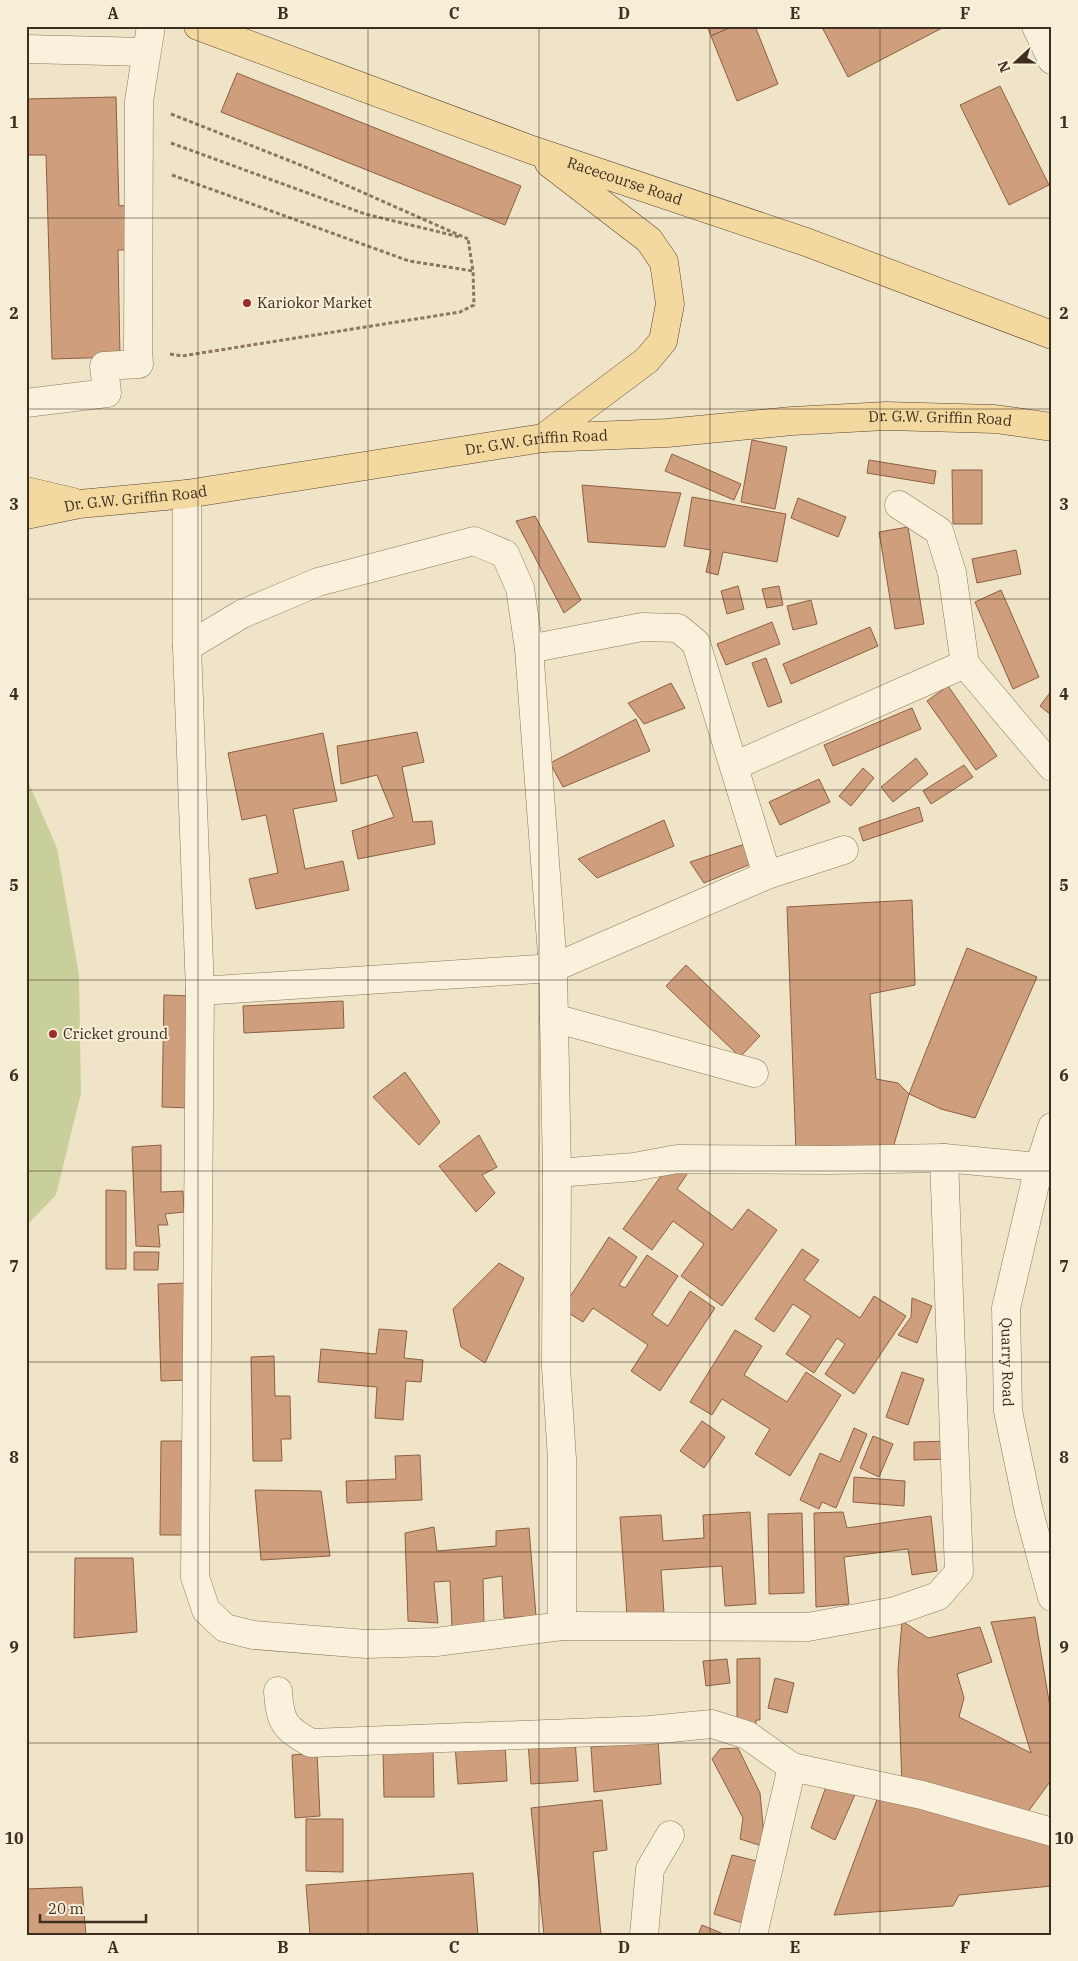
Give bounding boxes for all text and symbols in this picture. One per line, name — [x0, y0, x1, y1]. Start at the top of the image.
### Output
text: A — [107, 3, 119, 23]
text: B — [277, 3, 289, 23]
text: C — [449, 3, 459, 23]
text: D — [618, 3, 630, 23]
text: E — [790, 3, 800, 23]
text: F — [960, 3, 970, 23]
north arrow — [990, 38, 1040, 88]
text: N — [993, 58, 1014, 75]
text: 1 — [9, 112, 19, 132]
text: 1 — [1059, 112, 1069, 132]
street label: Racecourse Road — [565, 152, 685, 209]
place label: Kariokor Market — [257, 293, 372, 312]
marker: Kariokor Market — [241, 297, 253, 309]
text: 2 — [9, 303, 19, 323]
text: 2 — [1059, 303, 1069, 323]
street label: Dr. G.W. Griffin Road — [868, 406, 1013, 430]
street label: Dr. G.W. Griffin Road — [463, 425, 608, 459]
street label: Dr. G.W. Griffin Road — [62, 481, 209, 516]
text: 3 — [9, 494, 19, 514]
text: 3 — [1059, 494, 1069, 514]
text: 4 — [9, 684, 19, 704]
text: 4 — [1059, 684, 1069, 704]
text: 5 — [9, 875, 19, 895]
text: 5 — [1059, 875, 1069, 895]
place label: Cricket ground — [63, 1024, 168, 1043]
marker: Cricket ground — [47, 1028, 59, 1040]
text: 6 — [9, 1065, 19, 1085]
text: 6 — [1059, 1065, 1069, 1085]
text: 7 — [9, 1256, 19, 1276]
text: 7 — [1059, 1256, 1069, 1276]
street label: Quarry Road — [997, 1317, 1018, 1407]
text: 8 — [9, 1447, 19, 1467]
text: 8 — [1059, 1447, 1069, 1467]
text: 9 — [9, 1637, 19, 1657]
text: 9 — [1059, 1637, 1069, 1657]
text: 10 — [4, 1828, 24, 1848]
text: 10 — [1054, 1828, 1074, 1848]
scale bar — [40, 1891, 146, 1923]
text: 20 m — [48, 1899, 84, 1918]
text: A — [107, 1937, 119, 1957]
text: B — [277, 1937, 289, 1957]
text: C — [449, 1937, 459, 1957]
text: D — [618, 1937, 630, 1957]
text: E — [790, 1937, 800, 1957]
text: F — [960, 1937, 970, 1957]

